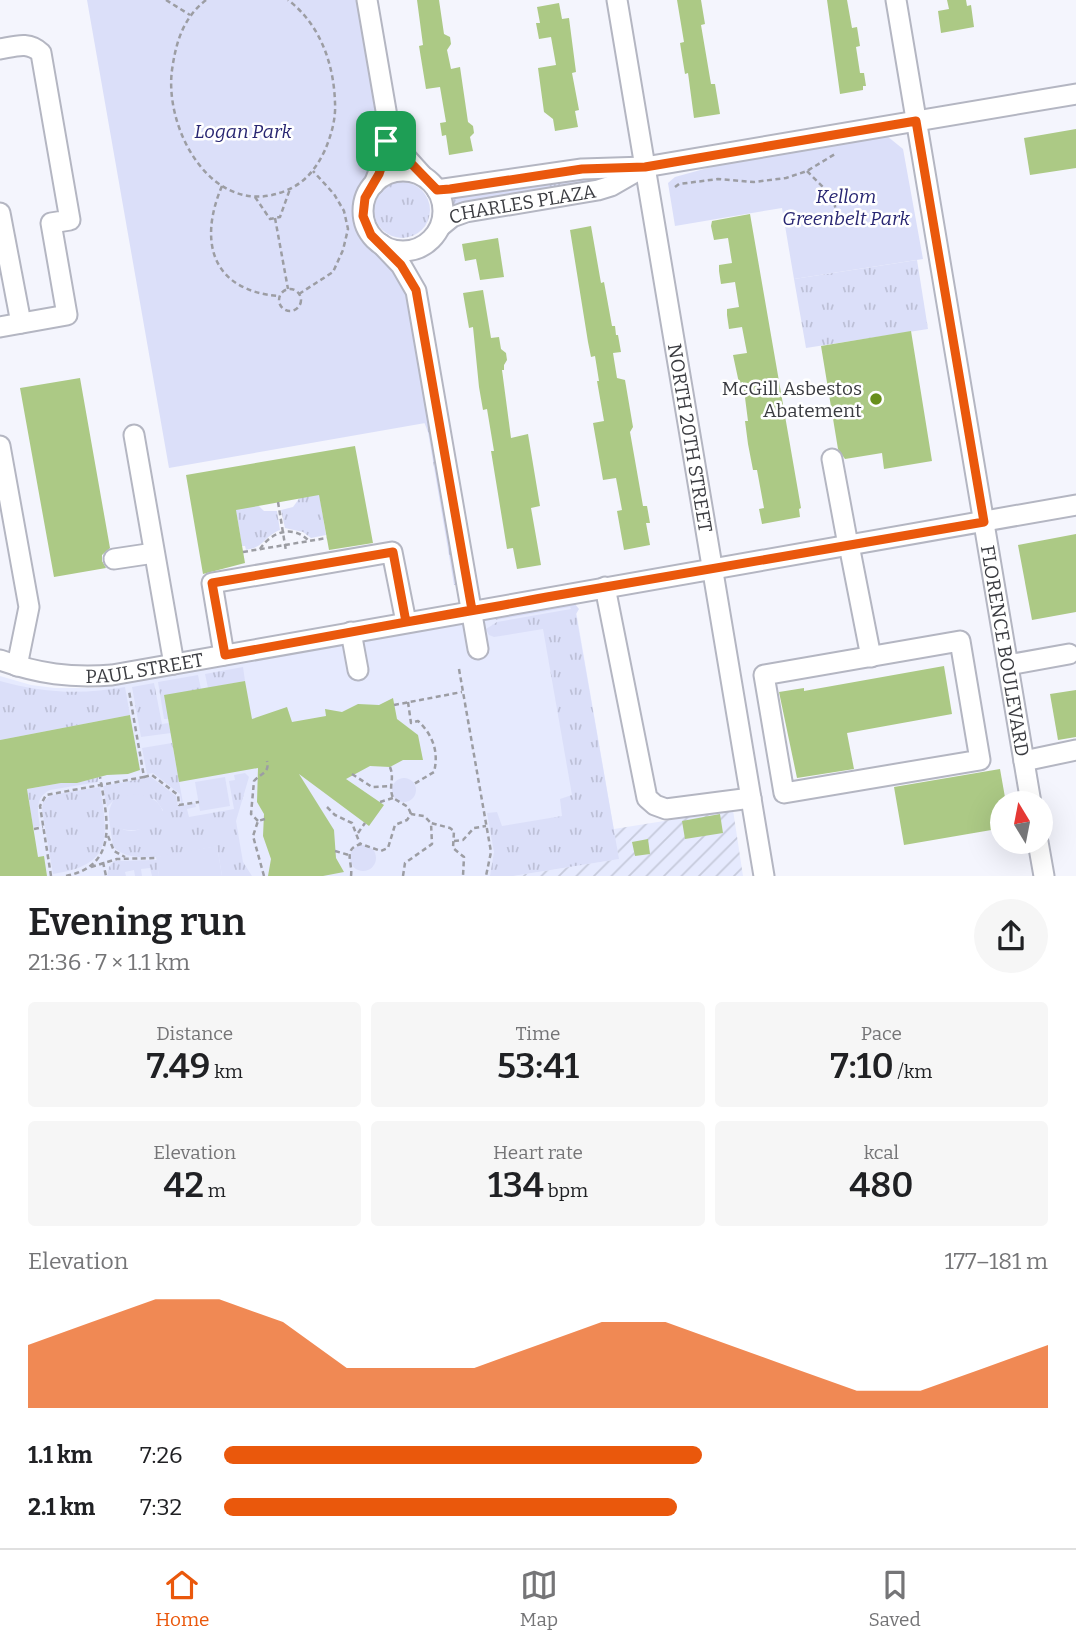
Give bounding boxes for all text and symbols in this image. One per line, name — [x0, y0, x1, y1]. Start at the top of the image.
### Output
pin — [356, 111, 416, 171]
park label: Logan Park — [194, 120, 292, 143]
icon: arrive — [367, 122, 405, 160]
street label: CHARLES PLAZA — [446, 179, 598, 229]
park label: Kellom Greenbelt Park — [782, 185, 910, 230]
street label: NORTH 20TH STREET — [663, 342, 717, 534]
place label: McGill Asbestos Abatement — [722, 377, 862, 422]
marker: McGill Asbestos Abatement — [868, 391, 884, 407]
street label: FLORENCE BOULEVARD — [976, 544, 1034, 758]
street label: PAUL STREET — [85, 648, 205, 688]
north arrow — [990, 791, 1054, 854]
map controls — [990, 791, 1053, 854]
text: Evening run — [28, 899, 246, 945]
button: share — [974, 899, 1048, 973]
text: 21:36 · 7 × 1.1 km — [28, 948, 190, 976]
text: Distance — [156, 1022, 233, 1045]
text: Time — [516, 1022, 560, 1045]
text: Pace — [861, 1022, 902, 1045]
text: 7.49 — [147, 1045, 210, 1087]
text: 53:41 — [497, 1045, 579, 1087]
text: 7:10 — [830, 1045, 894, 1087]
text: km — [210, 1060, 243, 1083]
text: /km — [894, 1060, 932, 1083]
text: Elevation — [153, 1141, 236, 1164]
text: Heart rate — [493, 1141, 583, 1164]
text: kcal — [864, 1141, 899, 1164]
text: 42 — [163, 1164, 204, 1206]
text: 134 — [488, 1164, 544, 1206]
text: 480 — [849, 1164, 914, 1206]
text: m — [204, 1179, 226, 1202]
text: bpm — [544, 1179, 588, 1202]
text: Elevation — [28, 1247, 128, 1275]
text: 177–181 m — [944, 1247, 1048, 1275]
text: 1.1 km — [28, 1441, 92, 1469]
text: 7:26 — [140, 1441, 182, 1469]
text: 2.1 km — [28, 1493, 95, 1521]
text: 7:32 — [140, 1493, 182, 1521]
tab: Home — [155, 1566, 209, 1631]
tab: Map — [520, 1566, 558, 1631]
tab: Saved — [869, 1566, 921, 1631]

